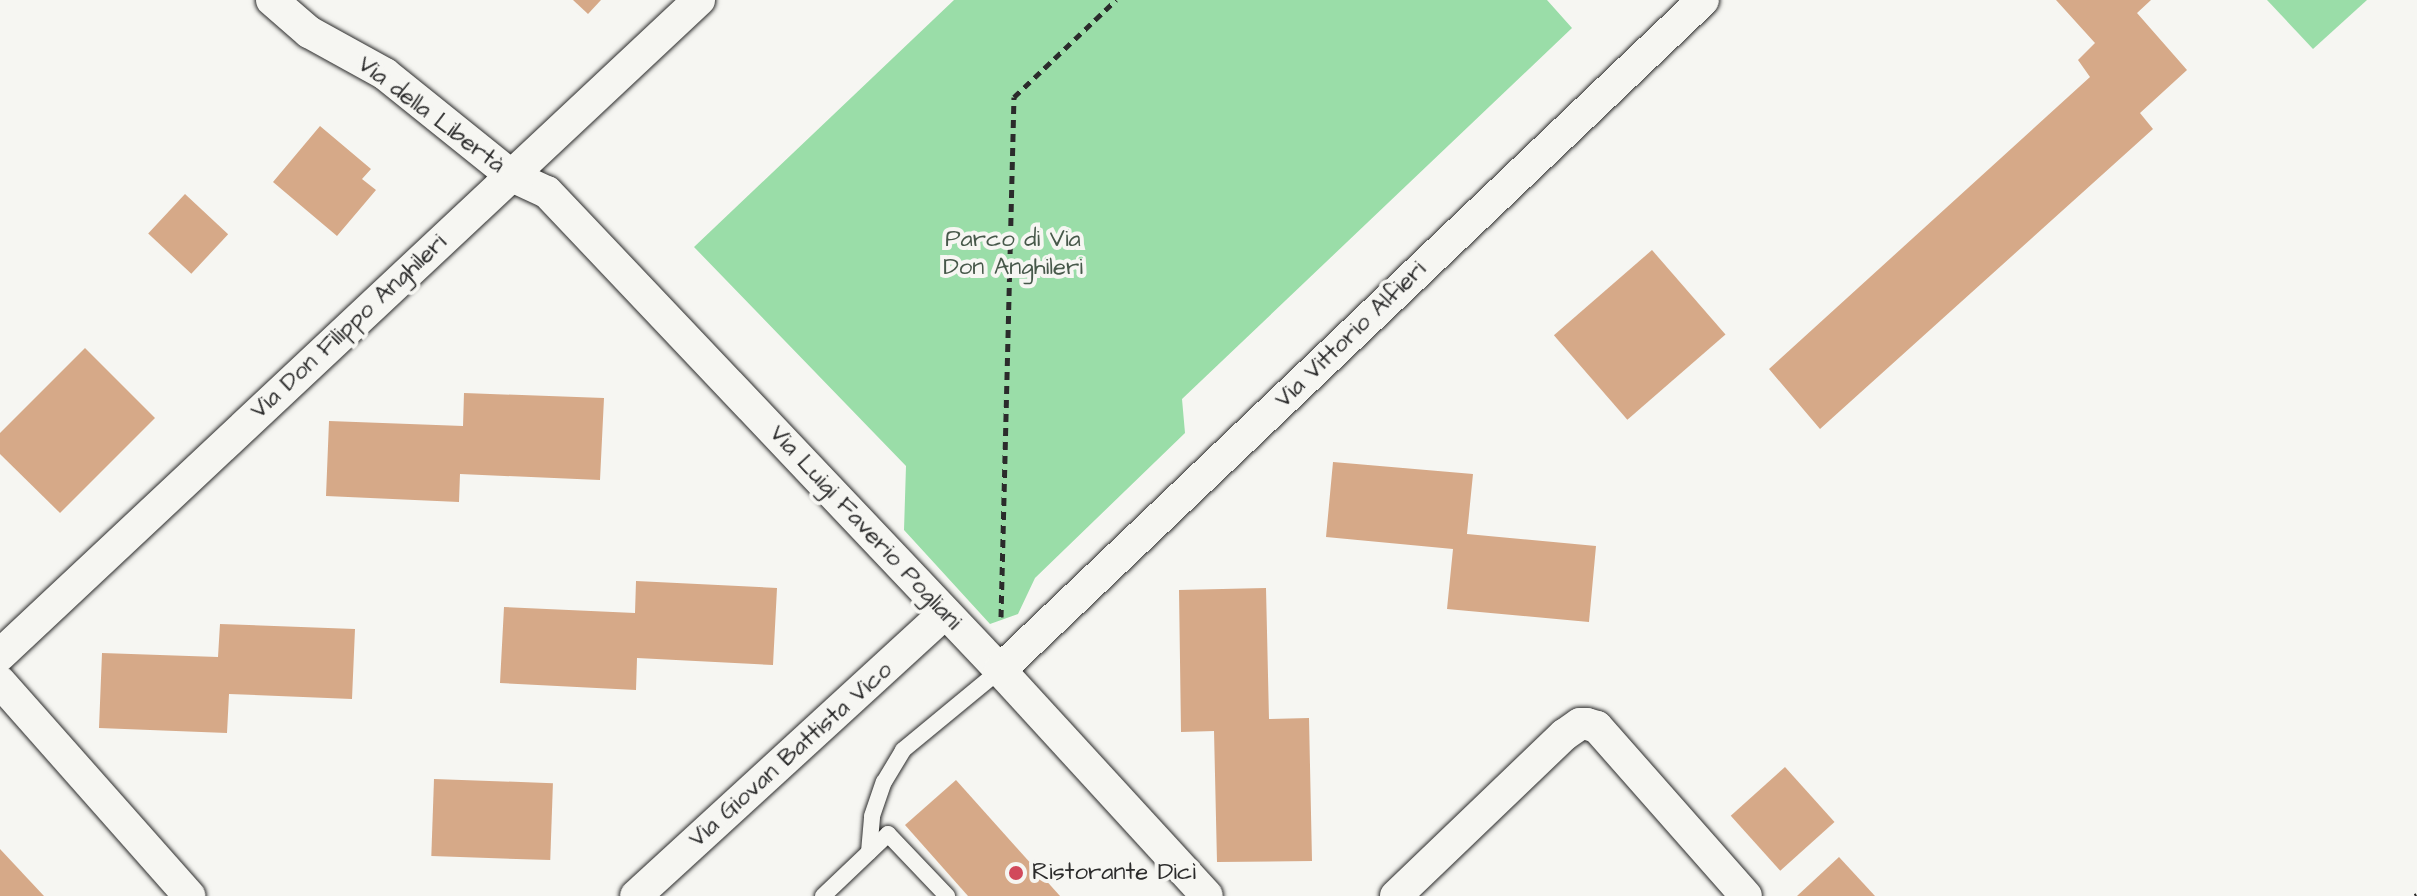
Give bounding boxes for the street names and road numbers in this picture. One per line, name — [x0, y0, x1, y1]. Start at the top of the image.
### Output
street label: Via della Libertà — [352, 50, 510, 180]
street label: Via Don Filippo Anghileri — [245, 229, 453, 425]
street label: Via Vittorio Alfieri — [1269, 256, 1433, 414]
street label: Via Luigi Faverio Pogliani — [763, 420, 967, 636]
street label: Via Giovan Battista Vico — [683, 656, 899, 854]

